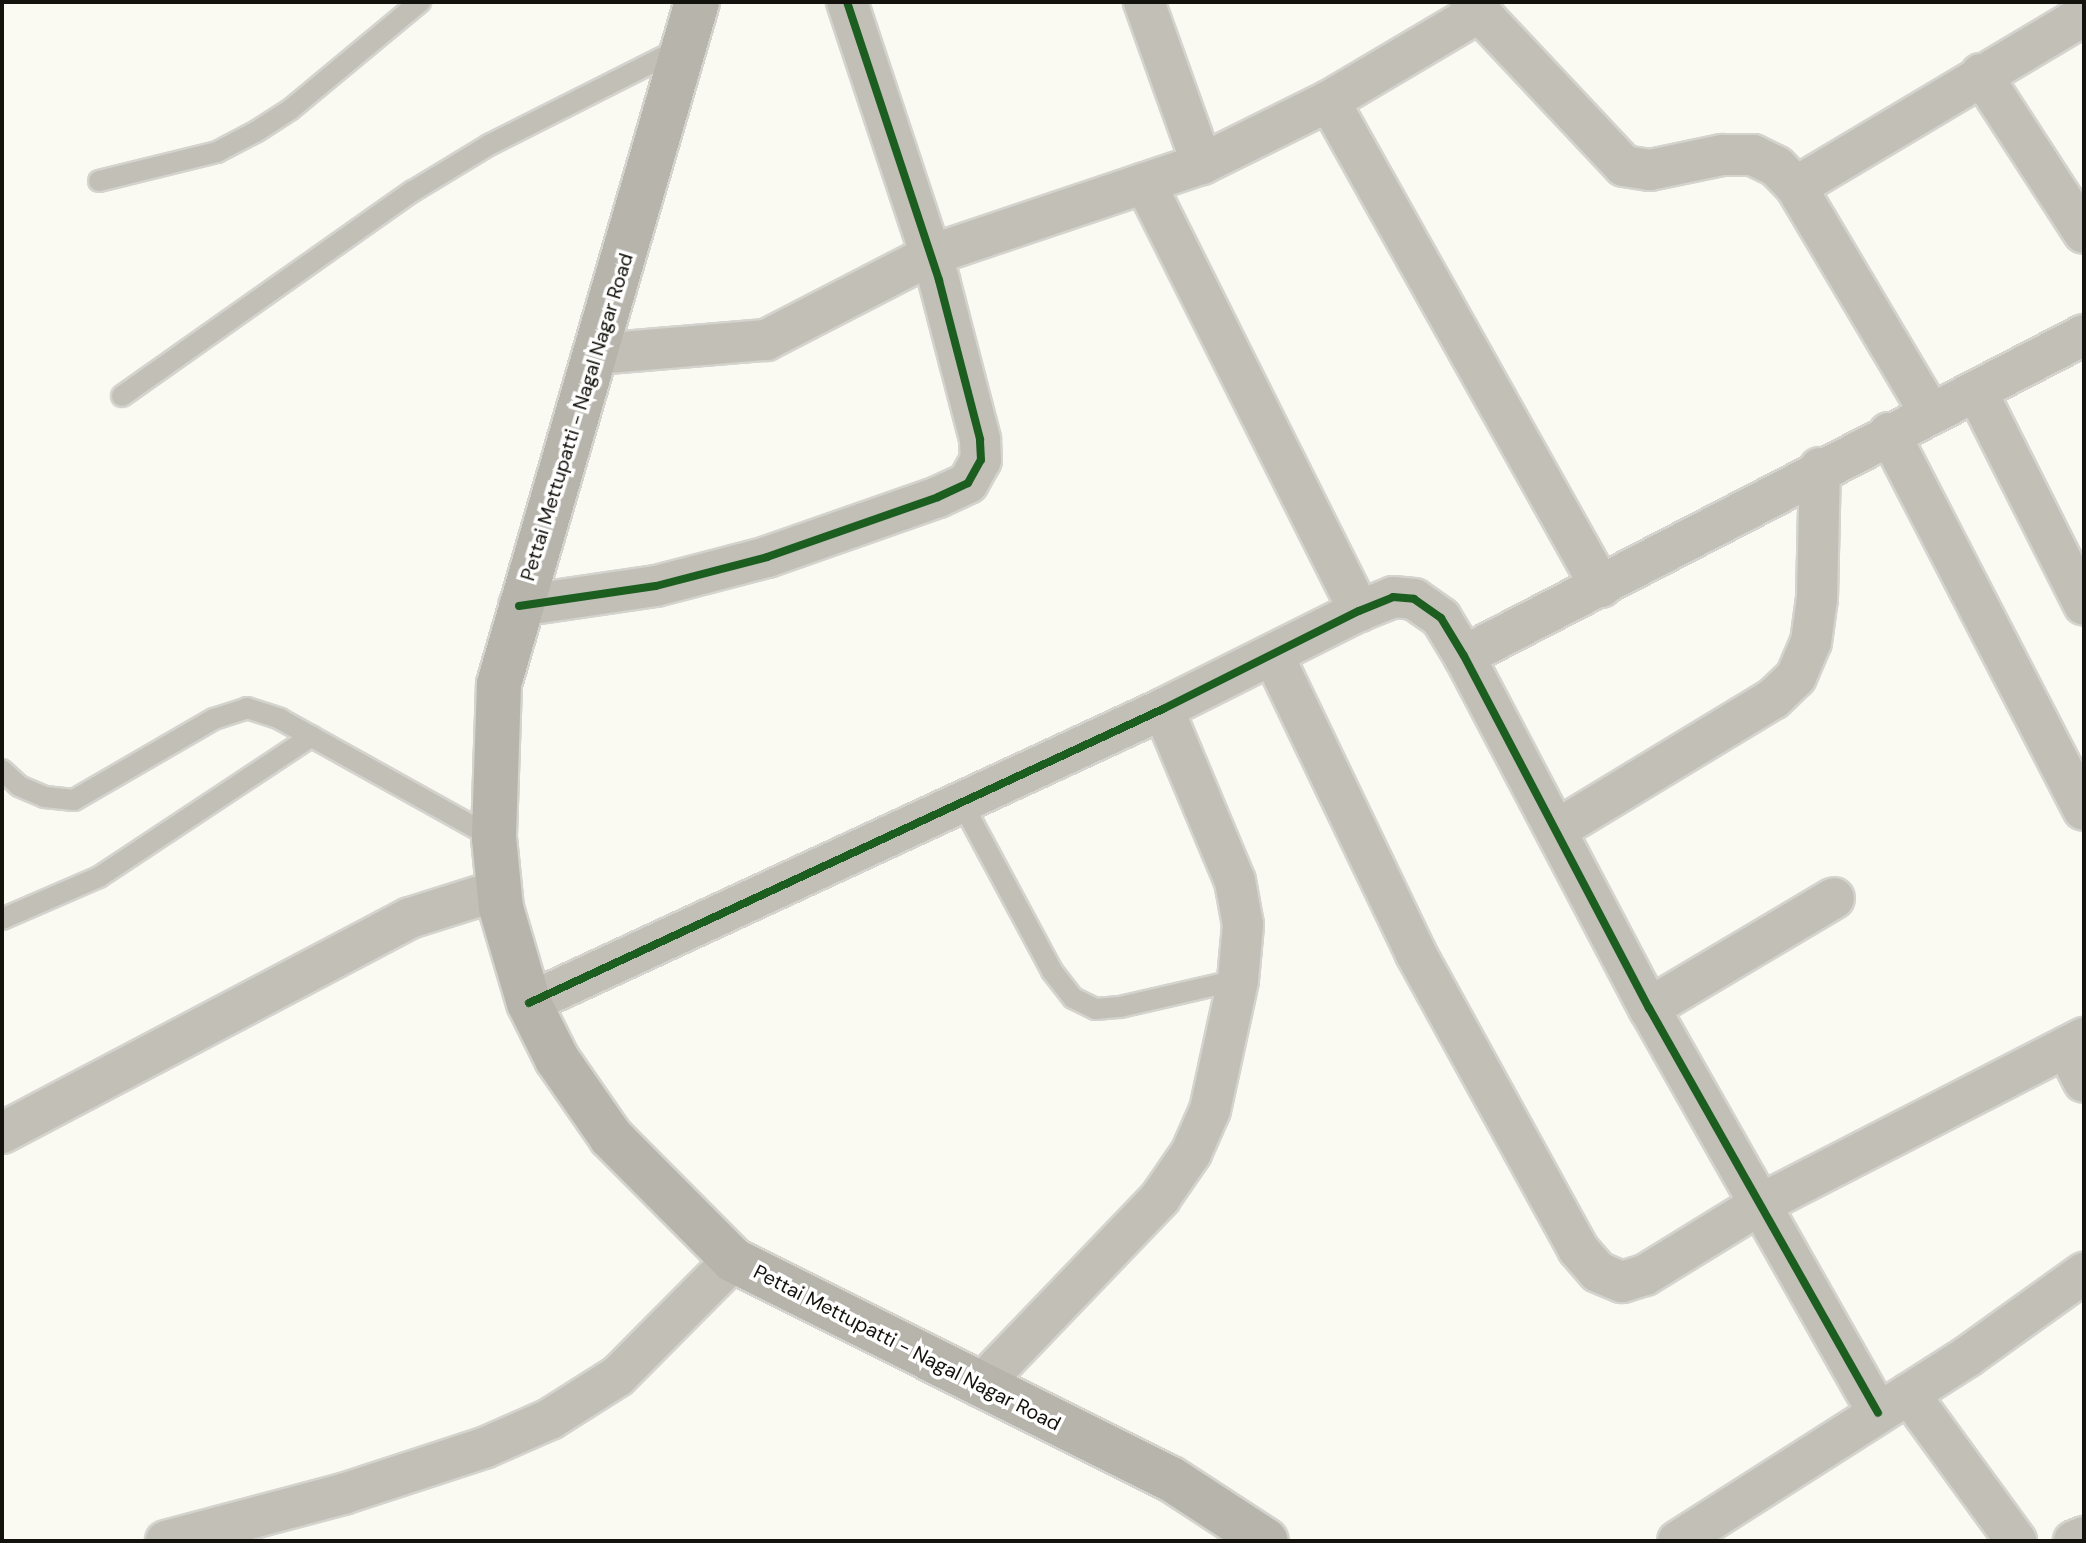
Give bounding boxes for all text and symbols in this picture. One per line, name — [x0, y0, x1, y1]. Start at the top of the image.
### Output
street label: Pettai Mettupatti - Nagal Nagar Road — [516, 250, 638, 584]
street label: Pettai Mettupatti - Nagal Nagar Road — [750, 1260, 1064, 1436]

